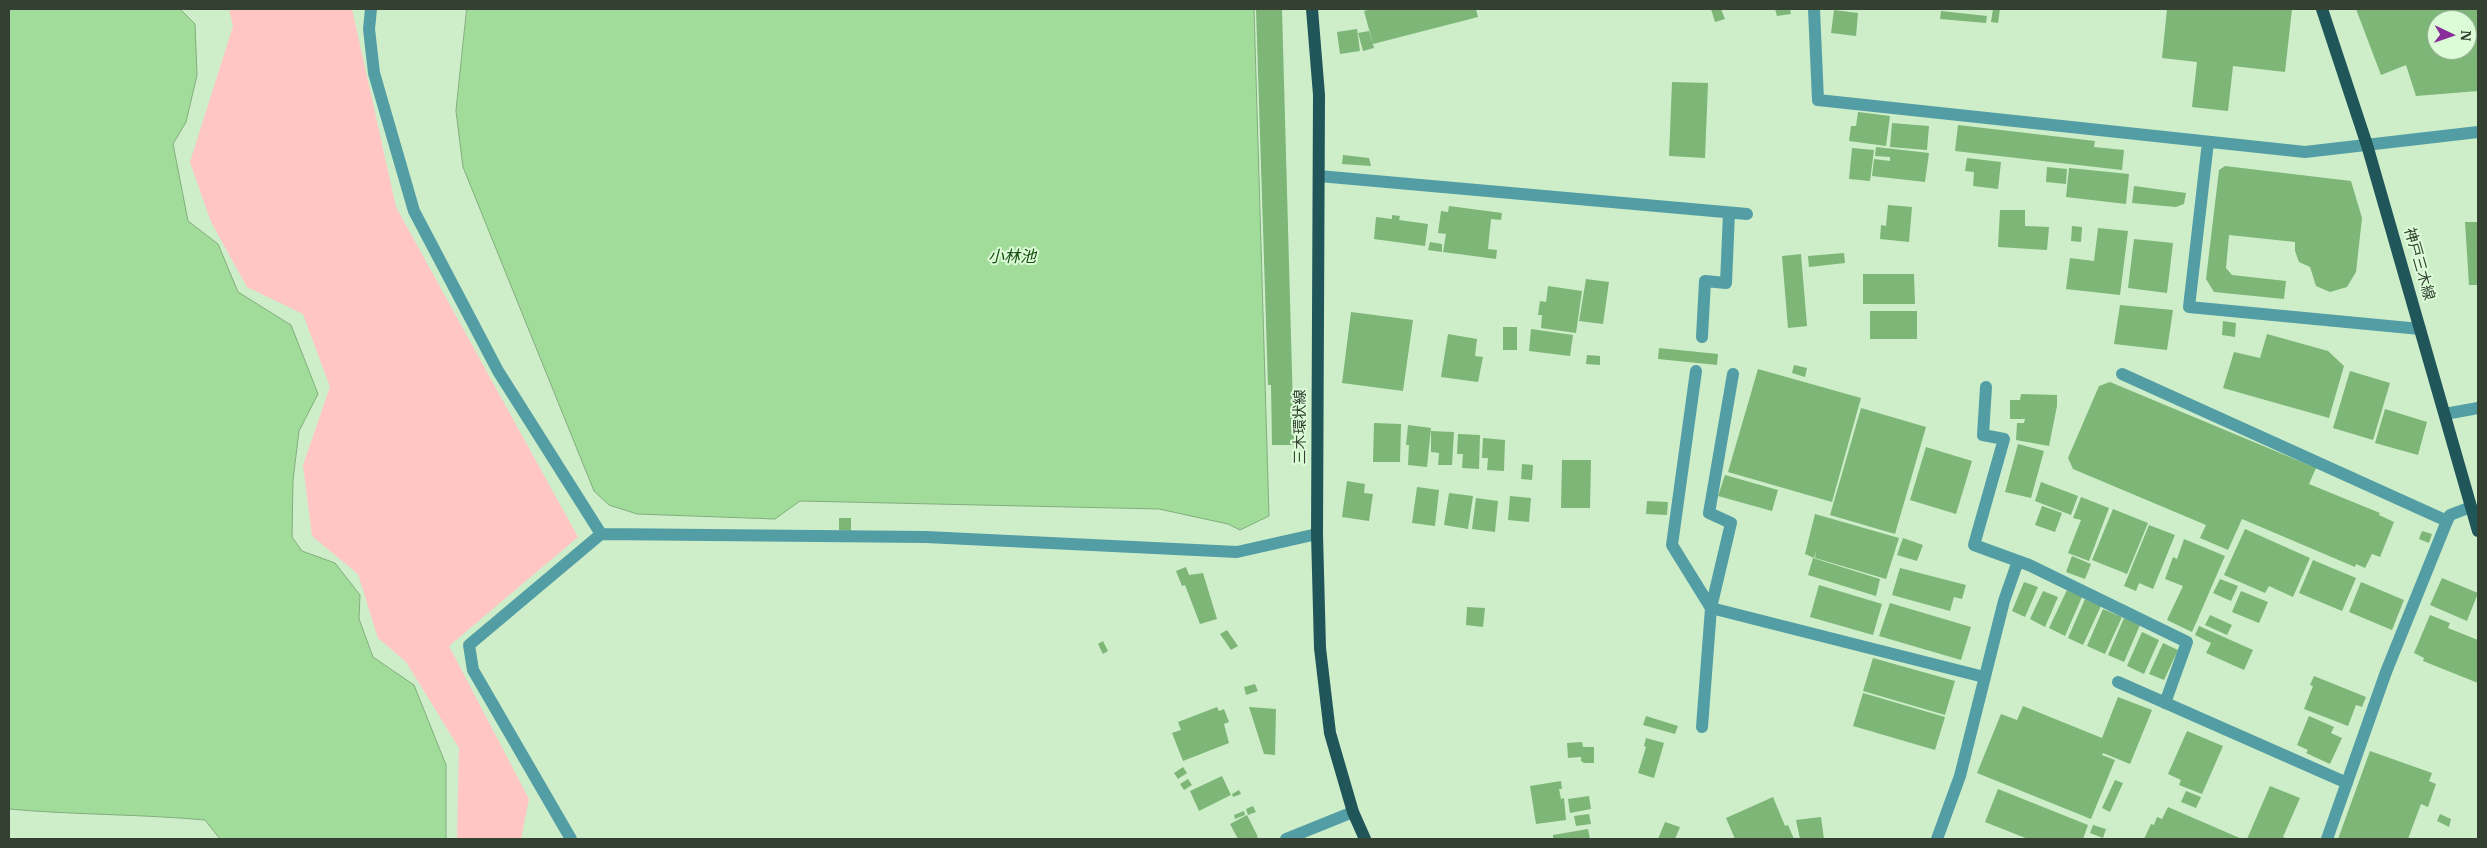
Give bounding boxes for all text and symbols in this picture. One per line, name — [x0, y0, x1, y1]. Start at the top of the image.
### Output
north arrow — [2427, 10, 2477, 60]
text: N — [2457, 30, 2475, 42]
street label: 神戸三木線 — [2400, 225, 2438, 303]
water label: 小林池 — [988, 247, 1036, 267]
street label: 三木環状線 — [1292, 390, 1310, 464]

